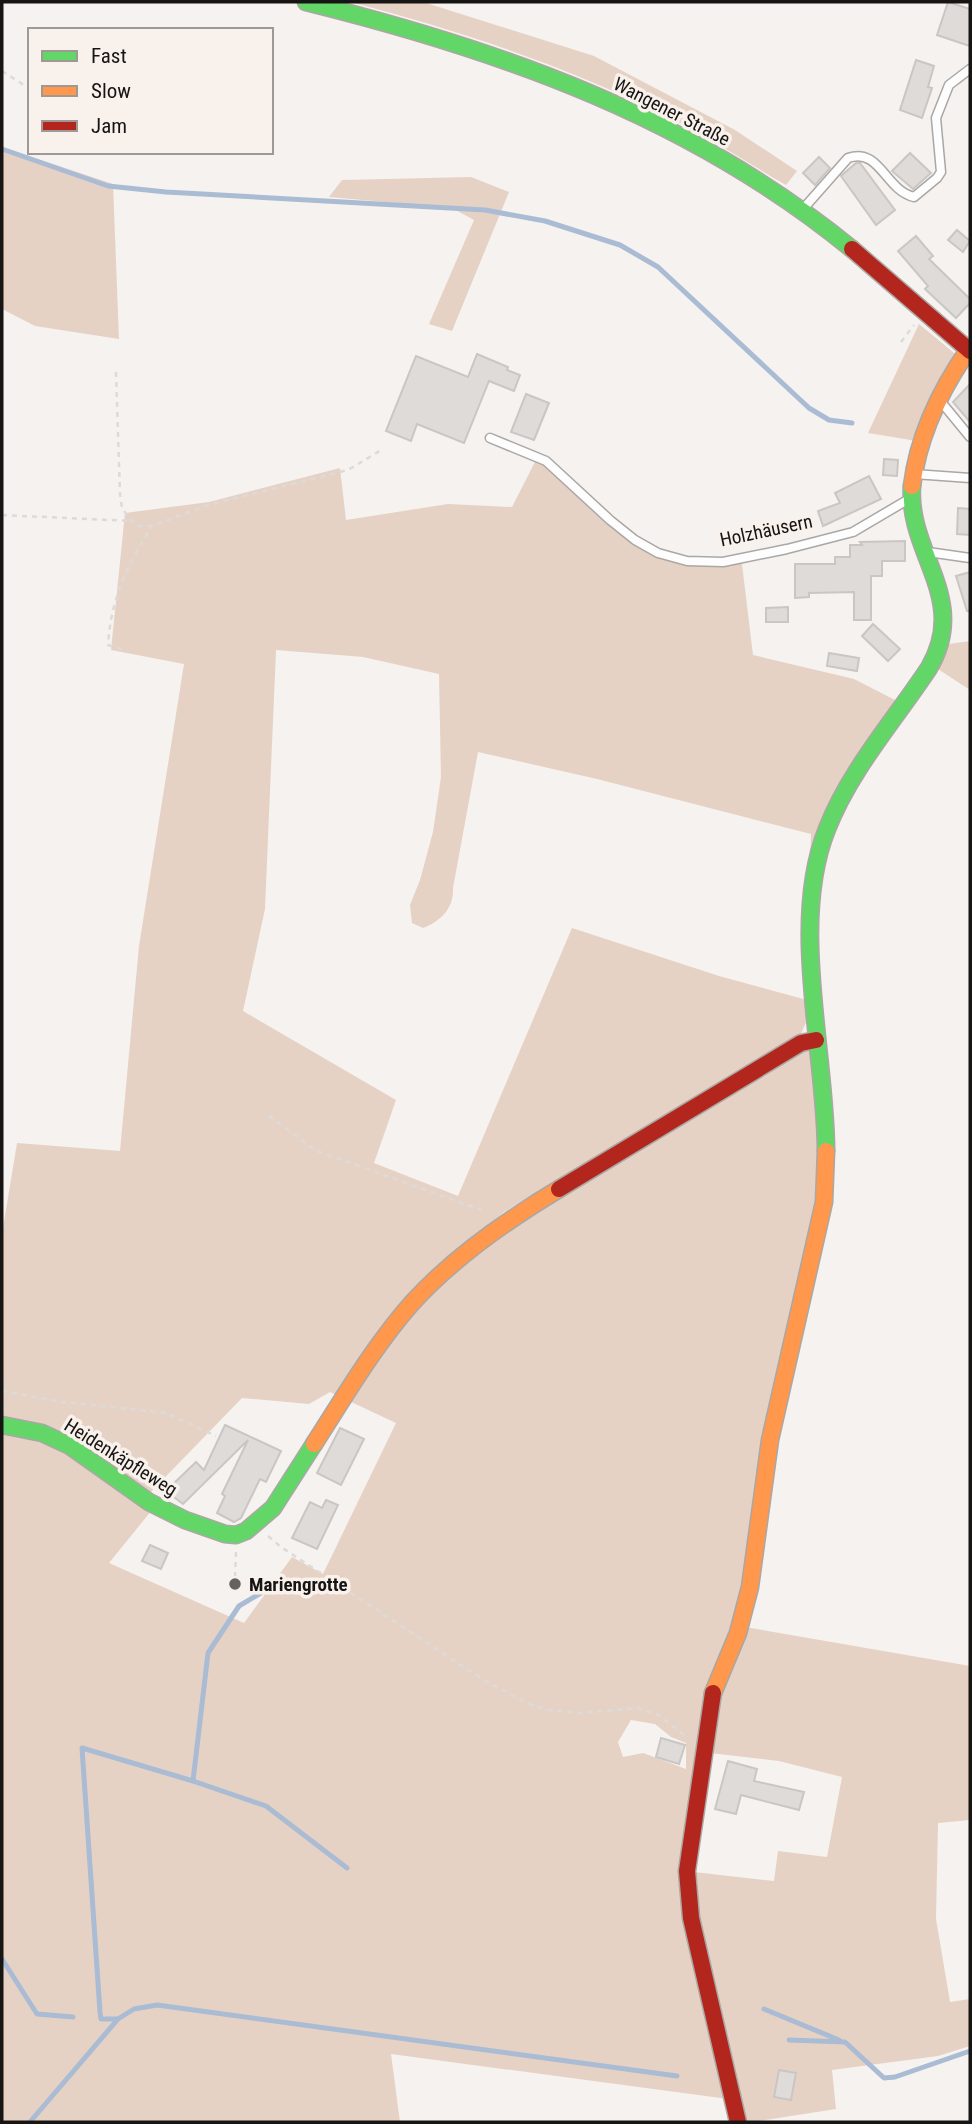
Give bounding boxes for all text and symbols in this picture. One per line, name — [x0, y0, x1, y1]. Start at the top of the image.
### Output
legend — [28, 28, 273, 154]
text: Fast — [91, 44, 127, 68]
street label: Wangener Straße — [610, 72, 734, 151]
text: Slow — [91, 79, 131, 103]
text: Jam — [91, 114, 127, 138]
street label: Holzhäusern — [718, 509, 814, 552]
street label: Heidenkäpfleweg — [60, 1414, 181, 1501]
place label: Mariengrotte — [249, 1573, 348, 1596]
marker: Mariengrotte — [227, 1576, 243, 1592]

